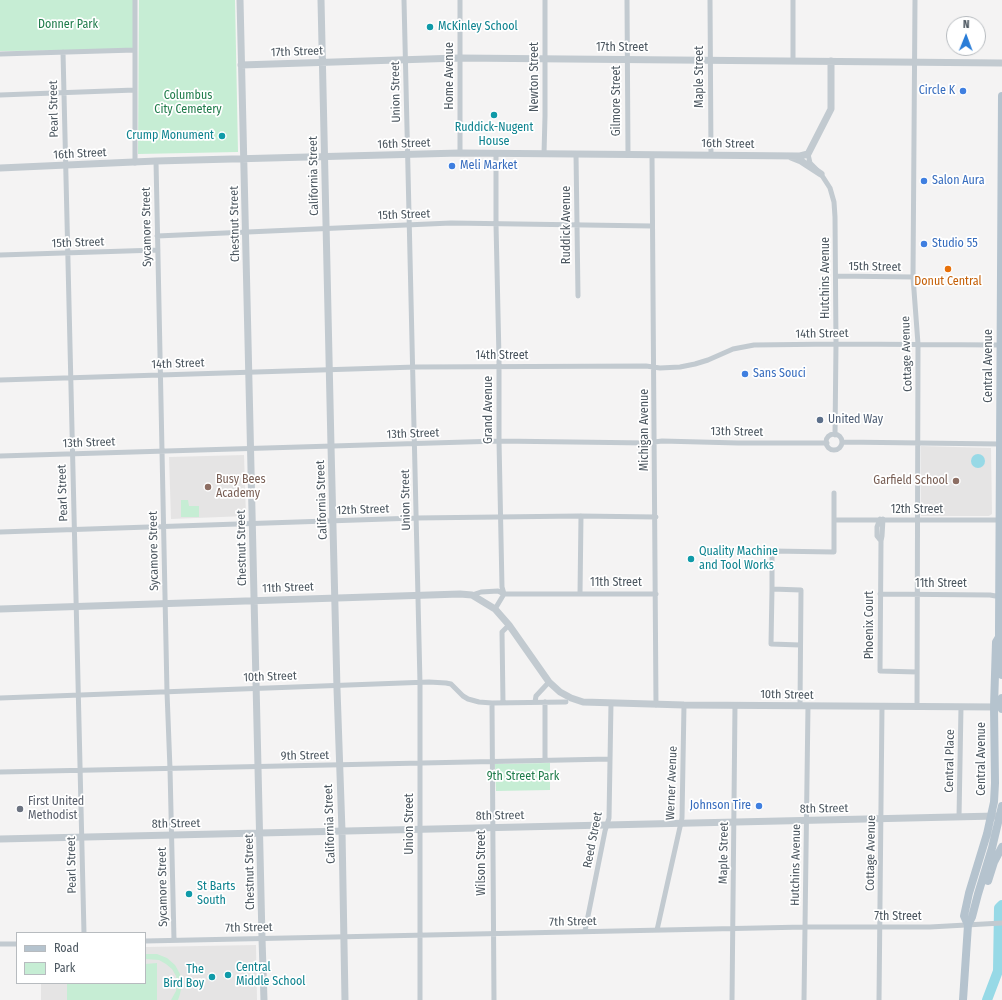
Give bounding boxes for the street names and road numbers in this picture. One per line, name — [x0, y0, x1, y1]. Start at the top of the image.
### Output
street label: 17th Street — [596, 41, 648, 55]
street label: Home Avenue — [443, 42, 457, 110]
street label: Newton Street — [528, 42, 542, 112]
street label: 17th Street — [271, 44, 323, 60]
street label: Maple Street — [693, 46, 707, 108]
street label: Union Street — [388, 61, 404, 123]
street label: Gilmore Street — [610, 66, 624, 136]
street label: Pearl Street — [46, 80, 62, 138]
street label: California Street — [306, 136, 322, 216]
street label: 16th Street — [377, 136, 431, 152]
street label: 16th Street — [701, 136, 755, 152]
street label: 16th Street — [53, 145, 107, 163]
street label: Chestnut Street — [227, 186, 243, 262]
street label: Ruddick Avenue — [560, 186, 574, 264]
street label: Sycamore Street — [139, 187, 155, 267]
street label: 15th Street — [377, 207, 431, 223]
street label: 15th Street — [51, 235, 105, 251]
street label: Hutchins Avenue — [819, 237, 833, 319]
street label: 15th Street — [849, 259, 901, 275]
street label: Cottage Avenue — [898, 316, 916, 392]
street label: 14th Street — [795, 326, 849, 342]
street label: Central Avenue — [982, 329, 996, 403]
street label: 14th Street — [475, 349, 529, 363]
street label: 14th Street — [151, 356, 205, 372]
street label: Grand Avenue — [482, 376, 496, 444]
street label: Michigan Avenue — [638, 389, 652, 471]
street label: 13th Street — [711, 424, 763, 440]
street label: 13th Street — [386, 426, 440, 442]
street label: 13th Street — [62, 435, 116, 451]
street label: California Street — [313, 460, 331, 540]
street label: Pearl Street — [55, 464, 71, 522]
street label: Union Street — [398, 469, 414, 531]
street label: 12th Street — [336, 502, 390, 518]
street label: 12th Street — [891, 503, 943, 517]
street label: Chestnut Street — [234, 510, 250, 586]
street label: Sycamore Street — [146, 511, 162, 591]
street label: 11th Street — [590, 576, 642, 590]
street label: 11th Street — [915, 577, 967, 591]
street label: 11th Street — [262, 580, 314, 596]
street label: Phoenix Court — [863, 591, 877, 659]
street label: 10th Street — [243, 669, 297, 685]
street label: 10th Street — [760, 687, 814, 703]
street label: Central Avenue — [975, 722, 989, 796]
street label: Central Place — [942, 729, 958, 793]
street label: Werner Avenue — [664, 746, 680, 820]
street label: 9th Street — [281, 748, 329, 764]
street label: California Street — [321, 784, 339, 864]
street label: Union Street — [403, 793, 417, 855]
street label: 8th Street — [800, 801, 848, 817]
street label: 8th Street — [476, 808, 524, 824]
street label: Reed Street — [580, 811, 606, 869]
street label: Cottage Avenue — [863, 815, 879, 891]
street label: 8th Street — [152, 816, 200, 832]
street label: Maple Street — [716, 822, 732, 884]
street label: Hutchins Avenue — [788, 824, 804, 906]
street label: Wilson Street — [475, 830, 489, 896]
street label: Chestnut Street — [242, 834, 258, 910]
street label: Pearl Street — [64, 836, 80, 894]
street label: Sycamore Street — [155, 847, 171, 927]
street label: 7th Street — [874, 910, 922, 924]
street label: 7th Street — [549, 914, 597, 930]
street label: 7th Street — [225, 920, 273, 936]

